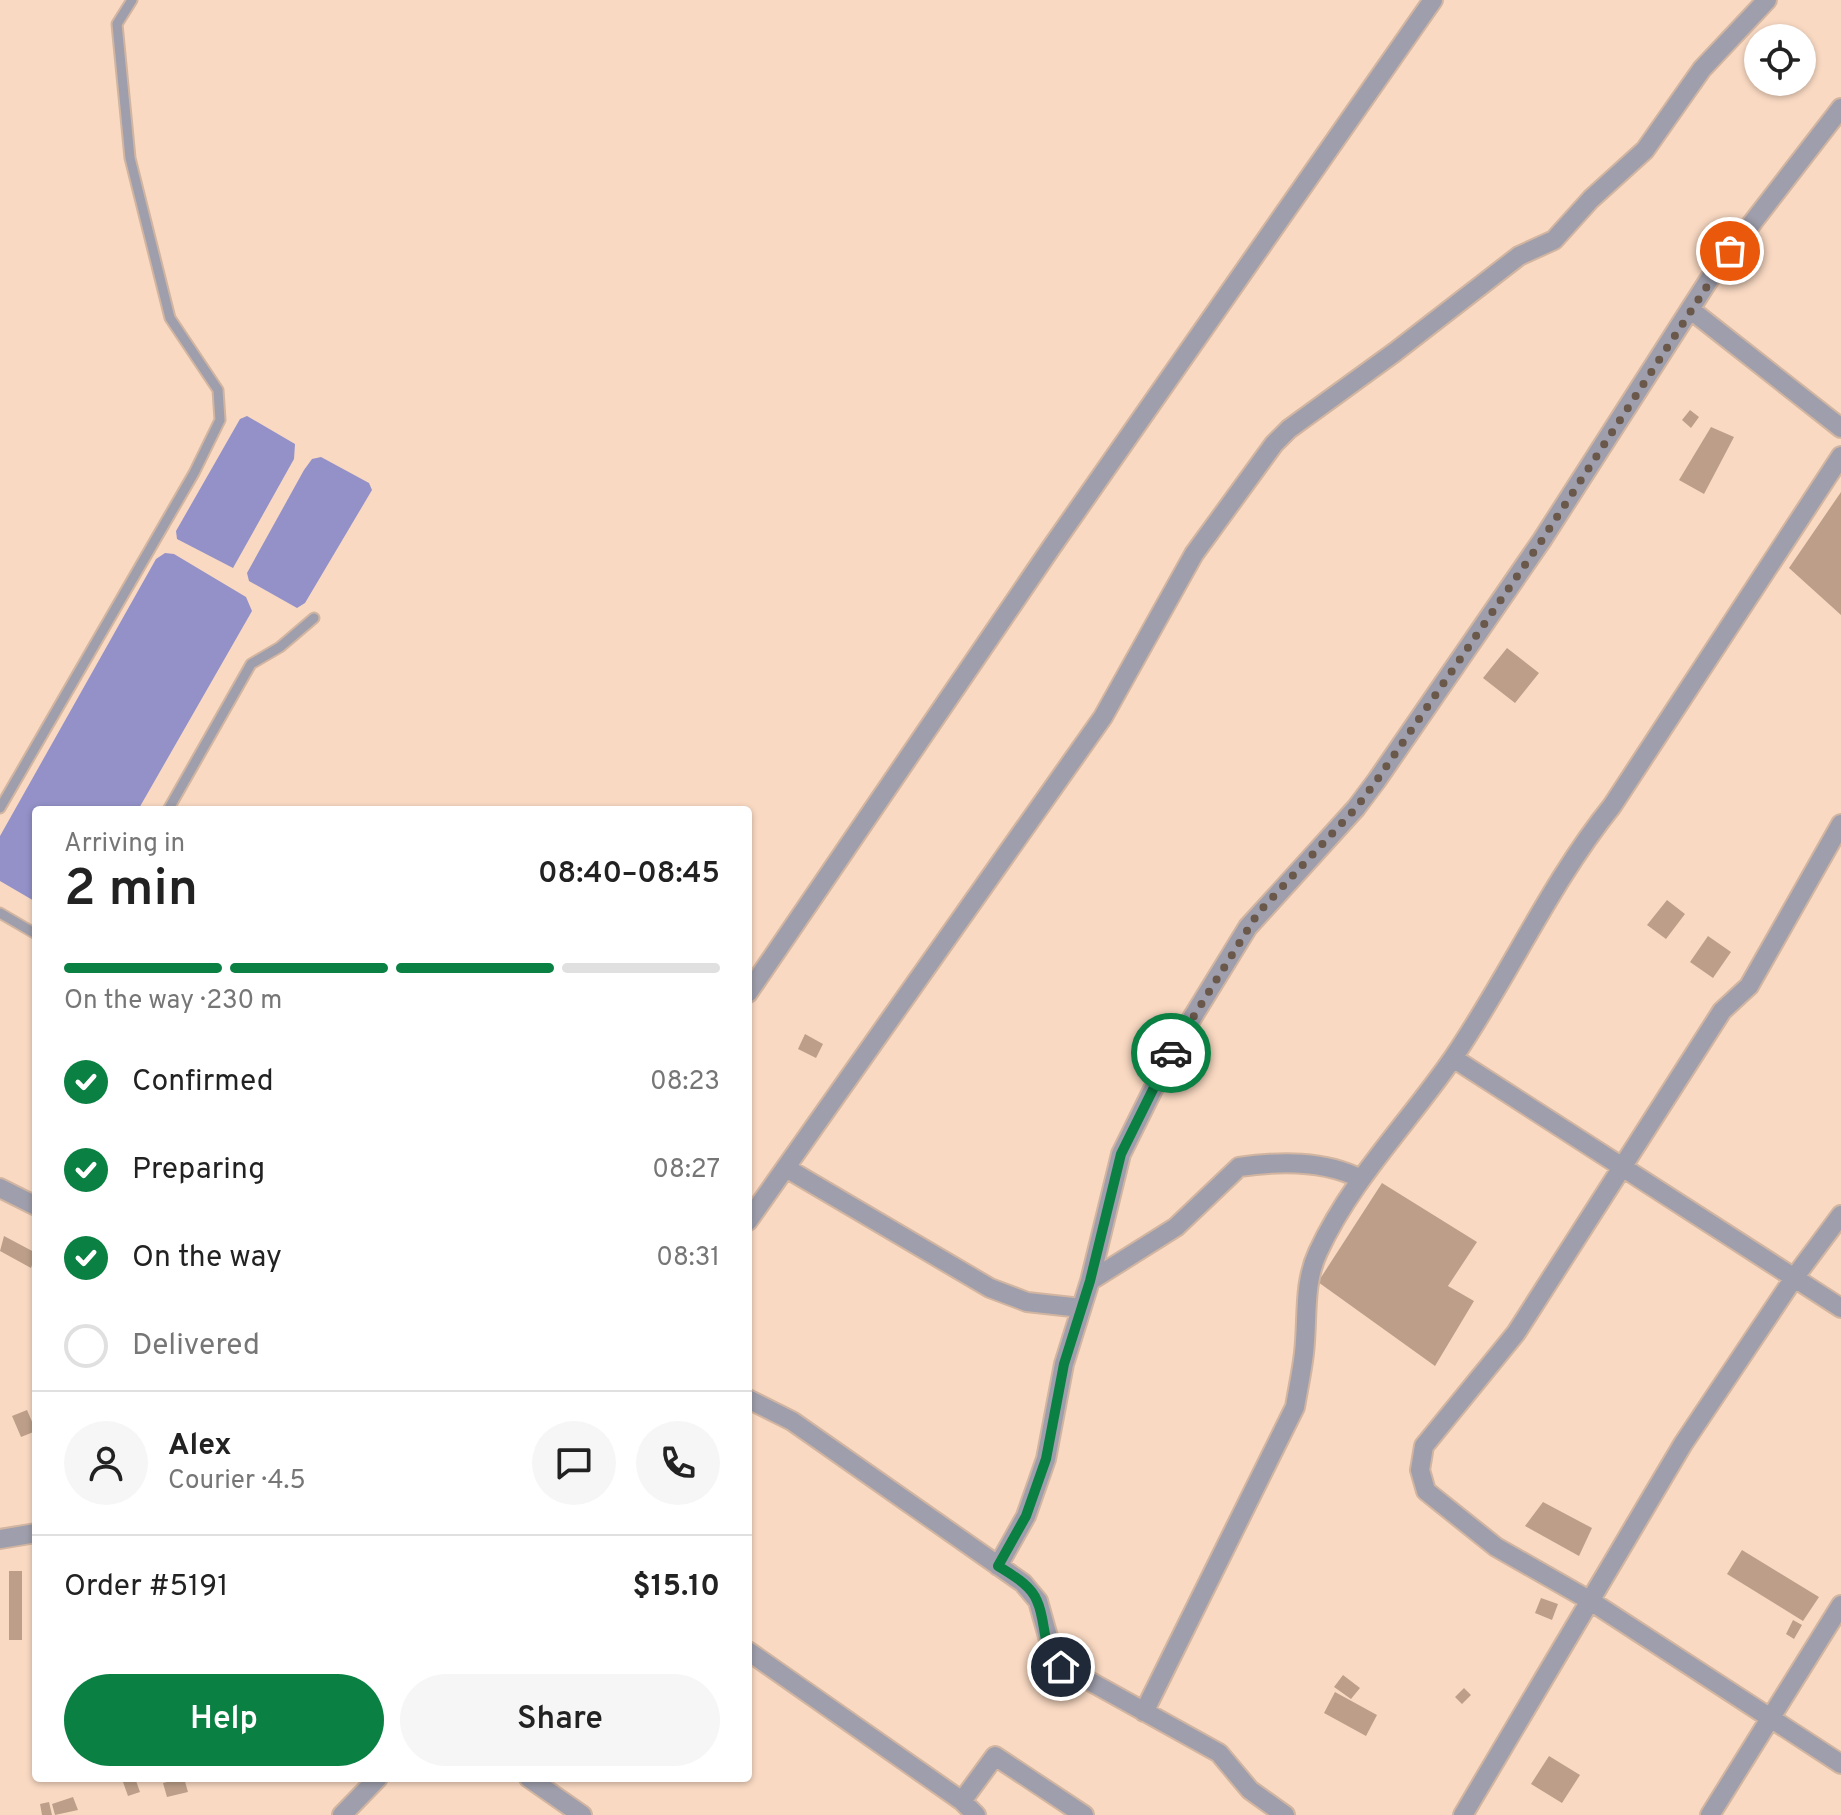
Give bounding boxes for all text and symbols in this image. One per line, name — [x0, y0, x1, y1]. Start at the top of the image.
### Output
map controls — [1744, 24, 1816, 96]
button: locate — [1744, 24, 1816, 96]
pin — [1696, 217, 1764, 285]
icon: bag — [1708, 229, 1752, 273]
text: Arriving in — [64, 828, 185, 861]
text: 08:40–08:45 — [538, 856, 720, 893]
text: 2 min — [64, 858, 198, 924]
text: On the way · 230 m — [64, 985, 282, 1018]
courier — [1131, 1013, 1211, 1093]
icon: car — [1149, 1031, 1193, 1075]
icon: check — [64, 1060, 108, 1104]
text: Confirmed — [132, 1064, 274, 1101]
text: 08:23 — [650, 1066, 720, 1099]
icon: check — [64, 1148, 108, 1192]
text: Preparing — [132, 1152, 265, 1189]
text: 08:27 — [652, 1154, 720, 1187]
icon: check — [64, 1236, 108, 1280]
text: On the way — [132, 1240, 282, 1277]
text: 08:31 — [656, 1242, 720, 1275]
text: Delivered — [132, 1328, 260, 1365]
button: person — [64, 1421, 148, 1505]
button: chat — [532, 1421, 616, 1505]
button: phone — [636, 1421, 720, 1505]
text: Alex — [168, 1428, 232, 1465]
text: Courier · 4.5 — [168, 1465, 306, 1498]
text: Order #5191 — [64, 1569, 228, 1606]
text: $15.10 — [633, 1569, 720, 1606]
pin — [1027, 1633, 1095, 1701]
icon: home — [1039, 1645, 1083, 1689]
button: Help — [64, 1674, 384, 1766]
button: Share — [400, 1674, 720, 1766]

